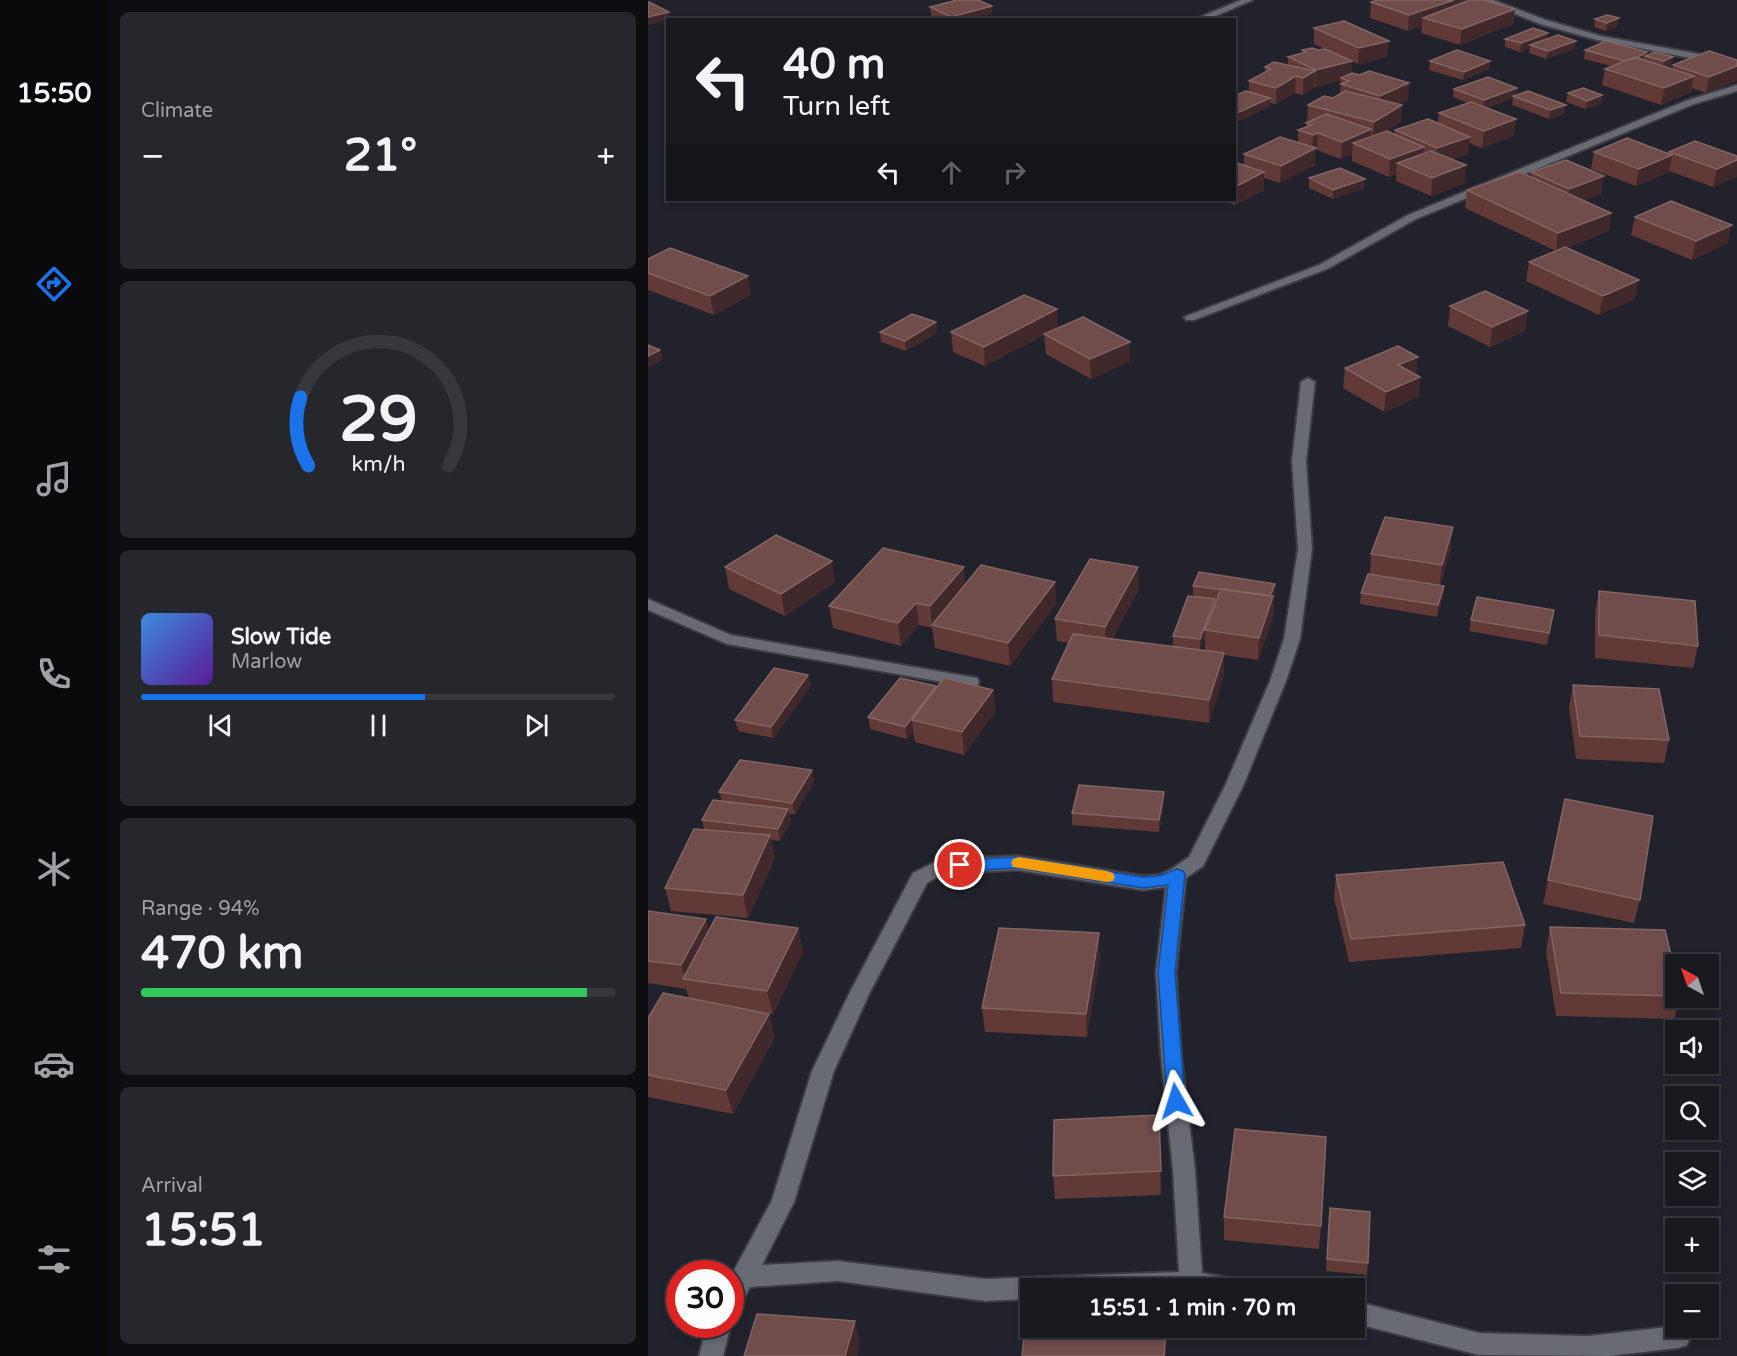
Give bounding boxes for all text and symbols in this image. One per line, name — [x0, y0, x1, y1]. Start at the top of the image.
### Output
text: 40 m — [783, 39, 885, 90]
icon: left — [684, 42, 762, 120]
text: 15:50 — [17, 77, 91, 110]
text: Turn left — [783, 90, 890, 123]
text: Climate — [141, 99, 213, 123]
text: 21° — [344, 129, 417, 183]
text: − — [141, 137, 165, 176]
text: + — [596, 137, 615, 176]
icon: left — [872, 156, 905, 189]
icon: ahead — [935, 156, 968, 189]
icon: right — [998, 156, 1031, 189]
icon: directions — [33, 263, 75, 305]
text: 29 — [339, 383, 417, 458]
text: km/h — [351, 452, 405, 478]
icon: music — [33, 458, 75, 500]
text: Slow Tide — [231, 624, 331, 650]
text: Marlow — [231, 650, 302, 674]
icon: phone — [33, 653, 75, 695]
icon: previous — [204, 709, 237, 742]
icon: pause — [362, 709, 395, 742]
icon: next — [520, 709, 553, 742]
pin — [934, 839, 985, 890]
icon: climate — [33, 848, 75, 890]
icon: arrive — [943, 848, 976, 881]
text: Range · 94% — [141, 897, 260, 921]
text: 470 km — [141, 927, 303, 981]
north arrow — [1665, 954, 1719, 1008]
map controls — [1665, 954, 1719, 1338]
button: sound — [1665, 1020, 1719, 1074]
icon: car — [33, 1043, 75, 1085]
position arrow — [1144, 1069, 1208, 1133]
button: search — [1665, 1086, 1719, 1140]
button: layers — [1665, 1152, 1719, 1206]
text: Arrival — [141, 1174, 203, 1198]
text: 15:51 — [141, 1204, 266, 1258]
button: + — [1665, 1218, 1719, 1272]
icon: filters — [33, 1238, 75, 1280]
speed limit sign: 30 — [666, 1260, 744, 1338]
button: − — [1665, 1284, 1719, 1338]
text: 15:51 · 1 min · 70 m — [1089, 1295, 1296, 1321]

